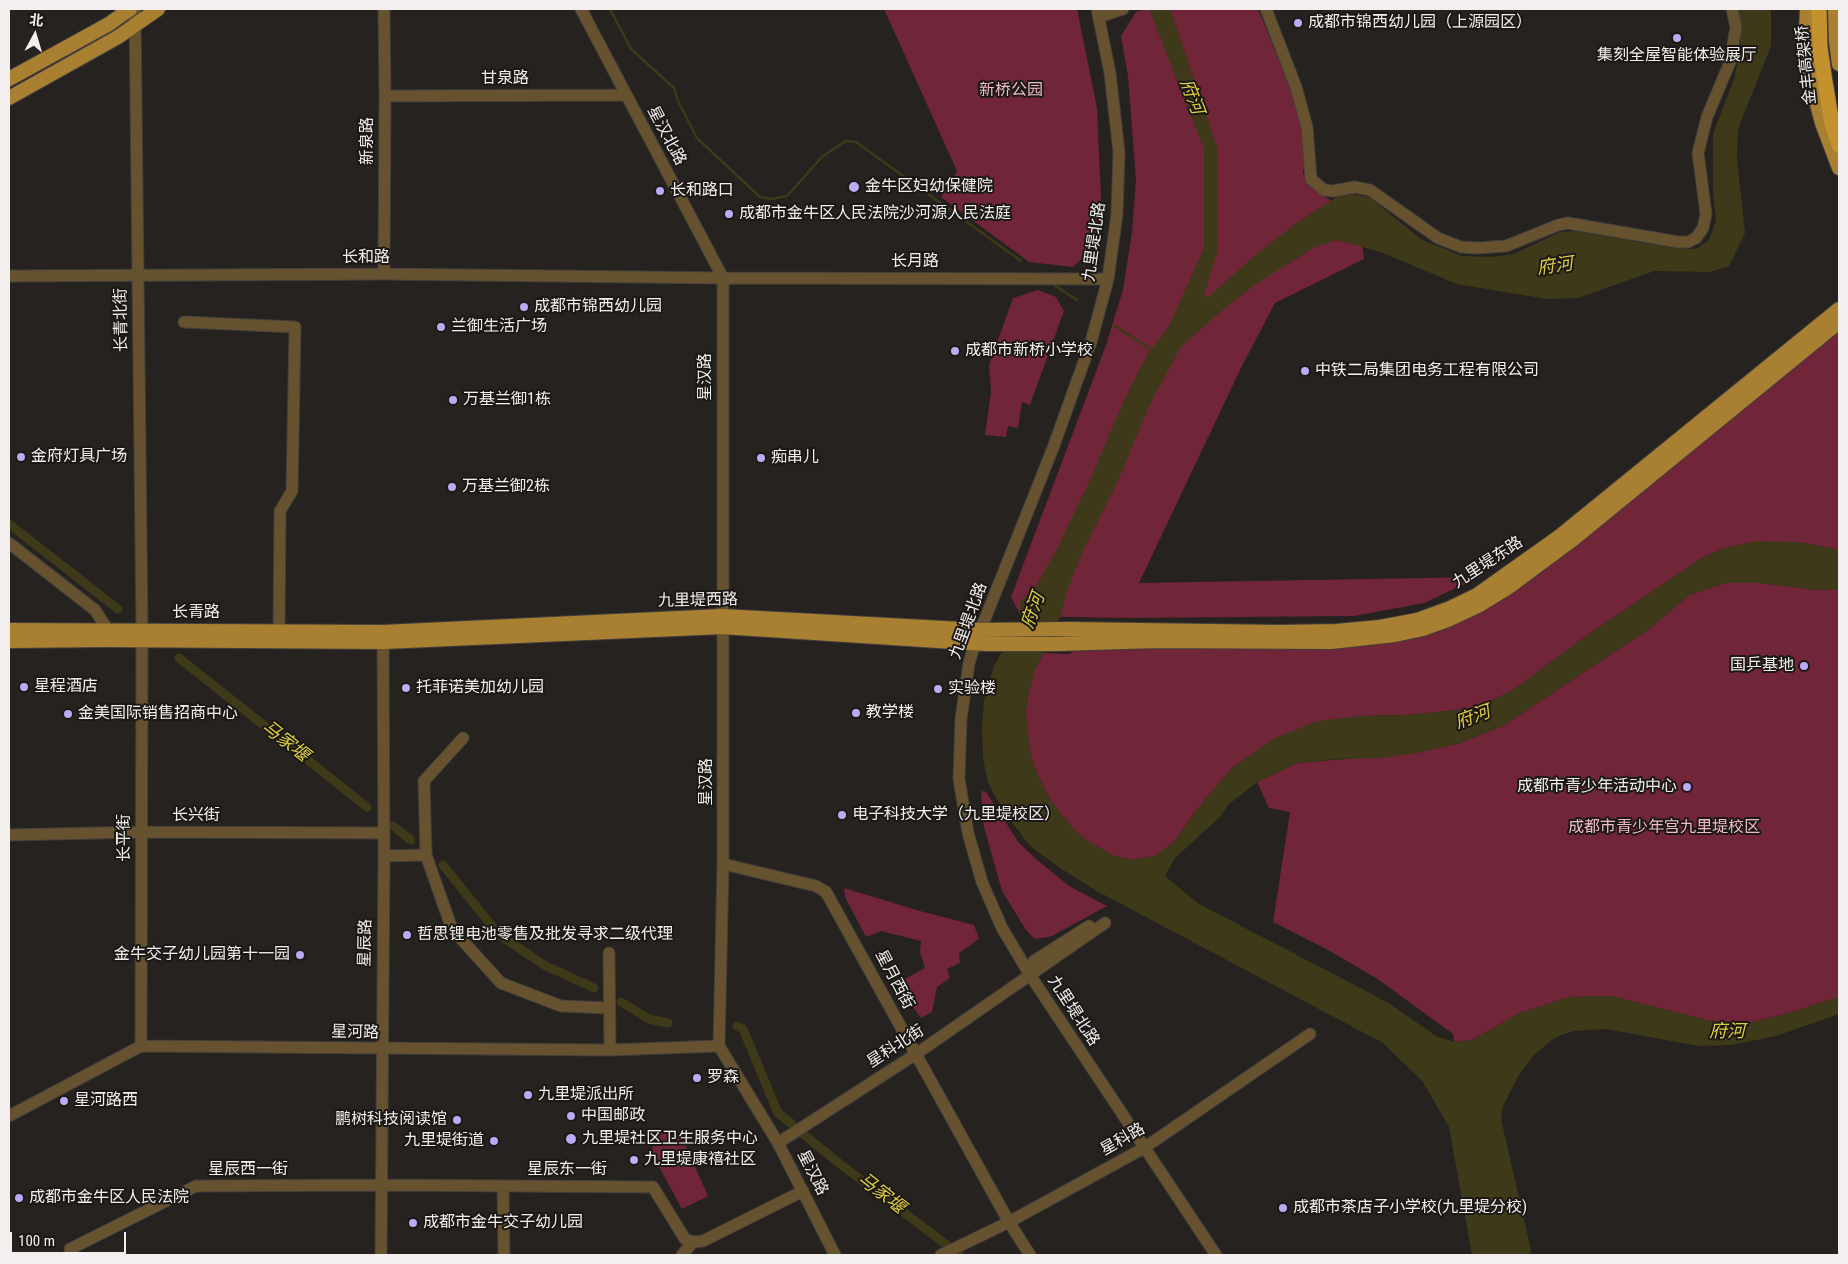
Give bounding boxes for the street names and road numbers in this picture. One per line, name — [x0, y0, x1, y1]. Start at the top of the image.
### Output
street label: 金丰高架桥 — [1793, 24, 1821, 106]
street label: 甘泉路 — [481, 69, 529, 89]
street label: 星汉北路 — [643, 103, 689, 169]
street label: 新泉路 — [358, 117, 378, 165]
street label: 九里堤北路 — [1080, 201, 1110, 283]
street label: 长和路 — [342, 248, 390, 268]
street label: 长月路 — [891, 252, 939, 272]
street label: 长青北街 — [112, 288, 132, 352]
street label: 星汉路 — [696, 353, 716, 401]
street label: 九里堤东路 — [1449, 533, 1527, 593]
street label: 九里堤北路 — [946, 580, 992, 662]
street label: 九里堤西路 — [658, 591, 738, 611]
street label: 长青路 — [172, 603, 220, 623]
street label: 星汉路 — [697, 758, 717, 806]
street label: 长兴街 — [172, 806, 220, 826]
street label: 长平街 — [115, 814, 135, 862]
street label: 星辰路 — [356, 919, 376, 967]
street label: 星月西街 — [871, 947, 917, 1013]
street label: 九里堤北路 — [1043, 972, 1103, 1050]
street label: 星科北街 — [864, 1022, 928, 1072]
street label: 星河路 — [331, 1023, 379, 1043]
street label: 星科路 — [1097, 1120, 1149, 1160]
street label: 星汉路 — [793, 1147, 831, 1199]
street label: 星辰西一街 — [208, 1160, 288, 1180]
street label: 星辰东一街 — [527, 1160, 607, 1180]

